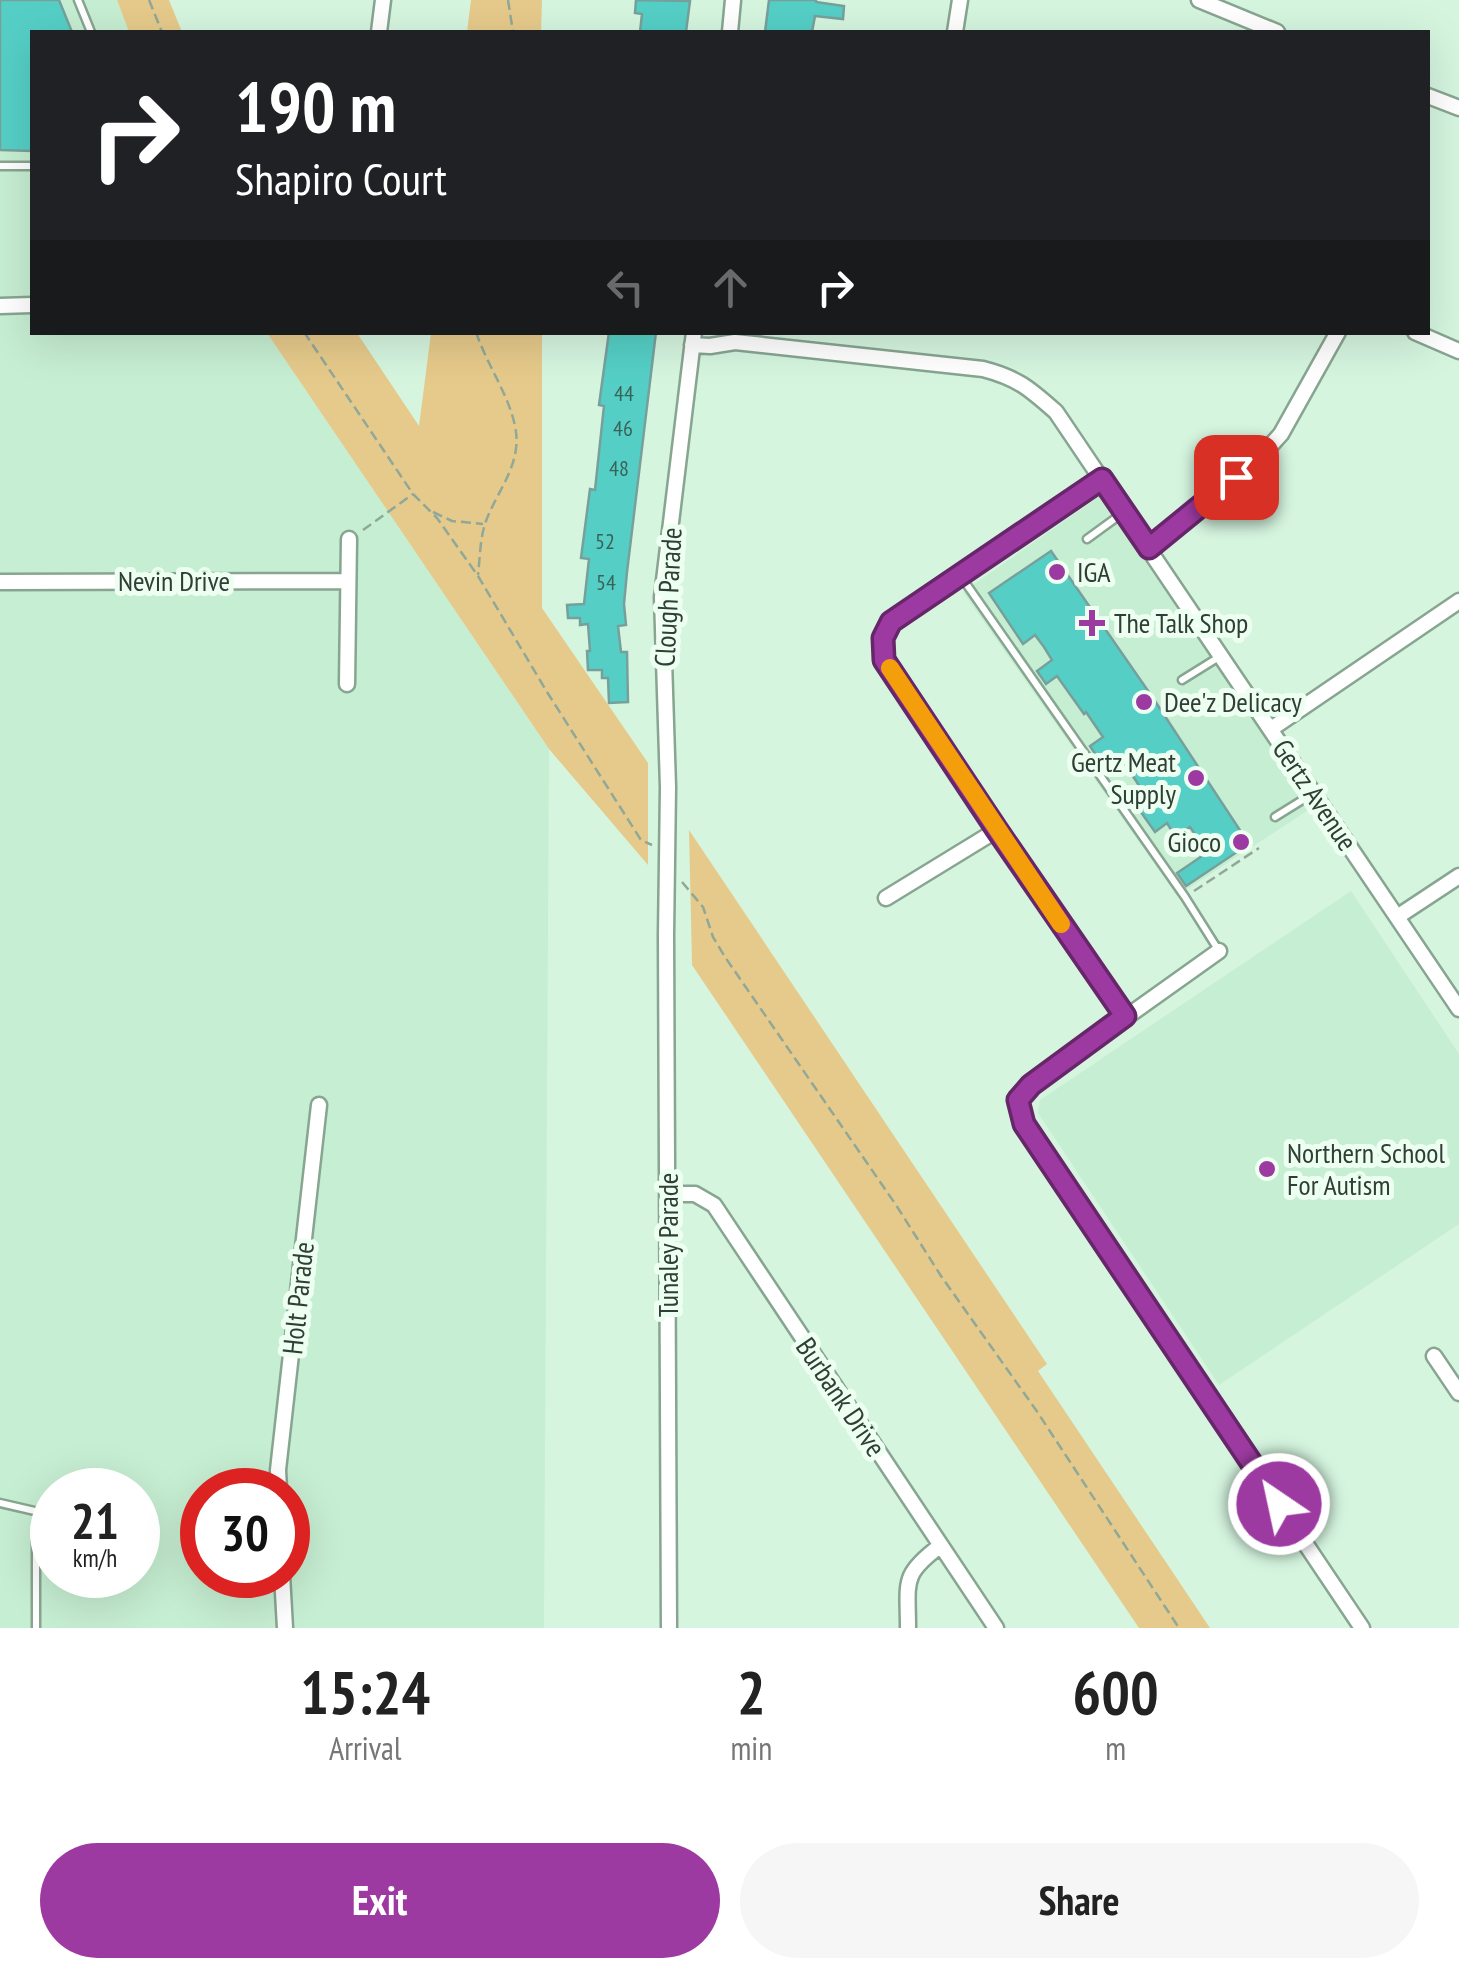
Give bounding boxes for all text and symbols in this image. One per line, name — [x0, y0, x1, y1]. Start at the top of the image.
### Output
text: 190 m — [235, 61, 396, 151]
icon: right — [70, 70, 200, 200]
text: Shapiro Court — [235, 149, 447, 207]
icon: left — [598, 260, 653, 315]
icon: ahead — [703, 260, 758, 315]
icon: right — [808, 260, 863, 315]
house number: 44 — [614, 379, 634, 407]
house number: 46 — [613, 414, 633, 442]
pin — [1194, 435, 1279, 520]
icon: arrive — [1209, 450, 1264, 505]
house number: 48 — [609, 454, 629, 482]
street label: Clough Parade — [645, 526, 690, 668]
house number: 52 — [595, 527, 615, 555]
place label: IGA — [1077, 553, 1111, 590]
marker: IGA — [1046, 561, 1068, 583]
street label: Nevin Drive — [118, 562, 230, 599]
house number: 54 — [596, 568, 616, 596]
place label: The Talk Shop — [1114, 604, 1248, 641]
marker: The Talk Shop — [1079, 610, 1105, 636]
place label: Dee'z Delicacy — [1164, 683, 1302, 720]
marker: Dee'z Delicacy — [1133, 691, 1155, 713]
street label: Gertz Avenue — [1265, 732, 1366, 858]
place label: Gertz Meat Supply — [1071, 743, 1176, 812]
marker: Gertz Meat Supply — [1185, 767, 1207, 789]
place label: Gioco — [1167, 823, 1221, 860]
marker: Gioco — [1230, 831, 1252, 853]
place label: Northern School For Autism — [1287, 1134, 1445, 1203]
marker: Northern School For Autism — [1256, 1158, 1278, 1180]
street label: Tunaley Parade — [649, 1173, 686, 1317]
street label: Holt Parade — [273, 1240, 322, 1356]
street label: Burbank Drive — [788, 1330, 895, 1463]
position arrow — [1227, 1452, 1331, 1556]
speed limit sign: 30 — [180, 1468, 310, 1598]
text: 21 — [71, 1488, 119, 1553]
text: km/h — [73, 1542, 117, 1574]
text: 15:24 — [300, 1653, 430, 1731]
text: 2 — [737, 1653, 766, 1731]
text: 600 — [1073, 1653, 1159, 1731]
text: Arrival — [329, 1727, 401, 1769]
text: min — [730, 1727, 772, 1769]
text: m — [1105, 1727, 1126, 1769]
button: Exit — [40, 1843, 720, 1958]
button: Share — [740, 1843, 1419, 1958]

